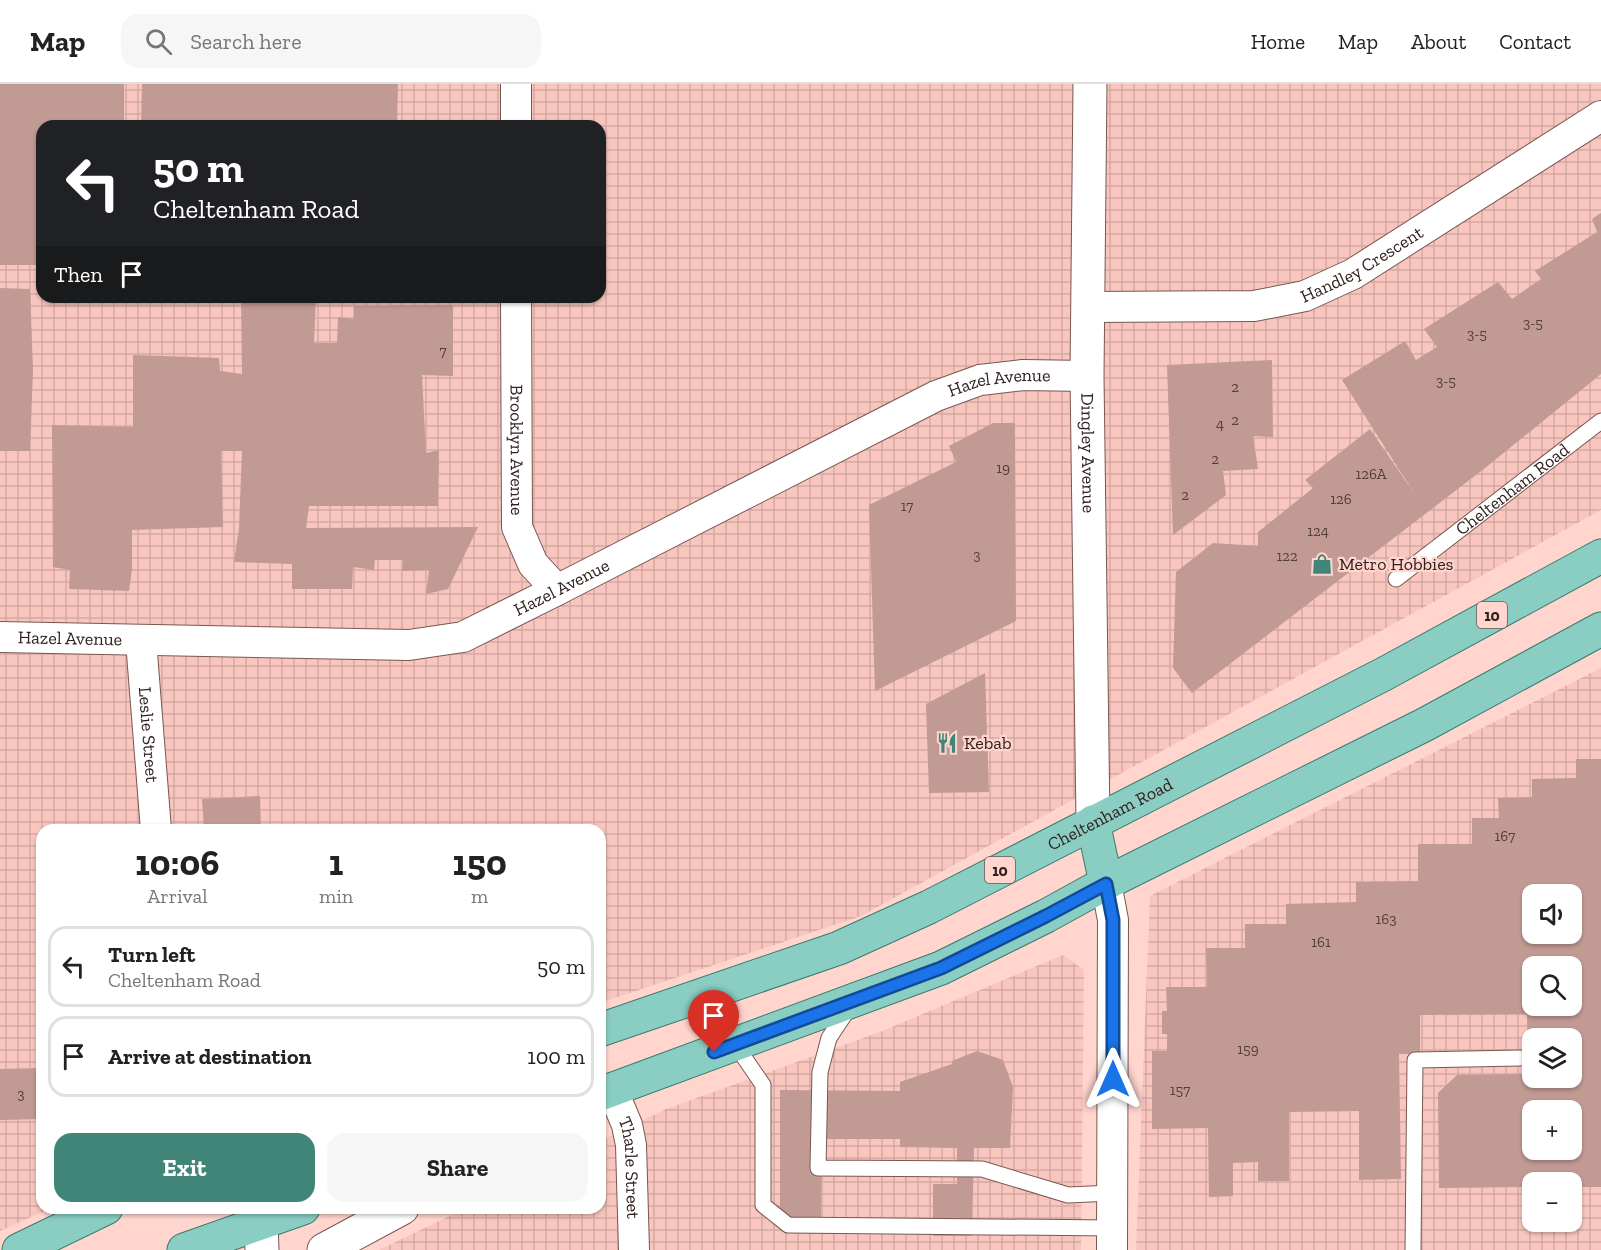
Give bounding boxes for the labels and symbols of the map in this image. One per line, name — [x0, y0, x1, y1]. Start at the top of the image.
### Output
street label: Handley Crescent — [1297, 221, 1427, 308]
house number: 3-5 — [1523, 314, 1543, 332]
house number: 3-5 — [1467, 325, 1487, 343]
house number: 7 — [439, 342, 447, 360]
street label: Hazel Avenue — [945, 364, 1051, 402]
house number: 3-5 — [1436, 372, 1456, 390]
house number: 2 — [1231, 378, 1239, 396]
street label: Brooklyn Avenue — [505, 384, 528, 516]
street label: Dingley Avenue — [1076, 393, 1100, 513]
house number: 2 — [1231, 411, 1239, 429]
house number: 4 — [1216, 415, 1224, 433]
street label: Cheltenham Road — [1451, 438, 1574, 540]
house number: 2 — [1211, 450, 1219, 468]
house number: 19 — [996, 459, 1010, 477]
house number: 126A — [1355, 465, 1387, 483]
house number: 2 — [1181, 486, 1189, 504]
house number: 126 — [1330, 490, 1352, 508]
house number: 17 — [901, 497, 913, 515]
house number: 124 — [1307, 522, 1329, 540]
house number: 3 — [973, 546, 981, 564]
house number: 122 — [1276, 547, 1298, 565]
shop icon: Metro Hobbies — [1310, 552, 1334, 576]
place label: Metro Hobbies — [1339, 553, 1454, 575]
street label: Hazel Avenue — [510, 554, 613, 621]
road number: 10 — [1477, 602, 1507, 628]
street label: Hazel Avenue — [18, 626, 122, 650]
street label: Leslie Street — [134, 686, 163, 784]
restaurant icon: Kebab — [935, 731, 959, 755]
place label: Kebab — [964, 732, 1012, 754]
street label: Cheltenham Road — [1044, 773, 1176, 855]
house number: 167 — [1495, 827, 1515, 845]
road number: 10 — [985, 857, 1015, 883]
house number: 163 — [1375, 910, 1397, 928]
house number: 161 — [1311, 933, 1331, 951]
pin — [688, 990, 739, 1052]
house number: 159 — [1237, 1040, 1259, 1058]
position arrow — [1081, 1047, 1145, 1111]
house number: 157 — [1170, 1081, 1190, 1099]
house number: 3 — [17, 1085, 25, 1103]
street label: Tharle Street — [614, 1113, 644, 1219]

